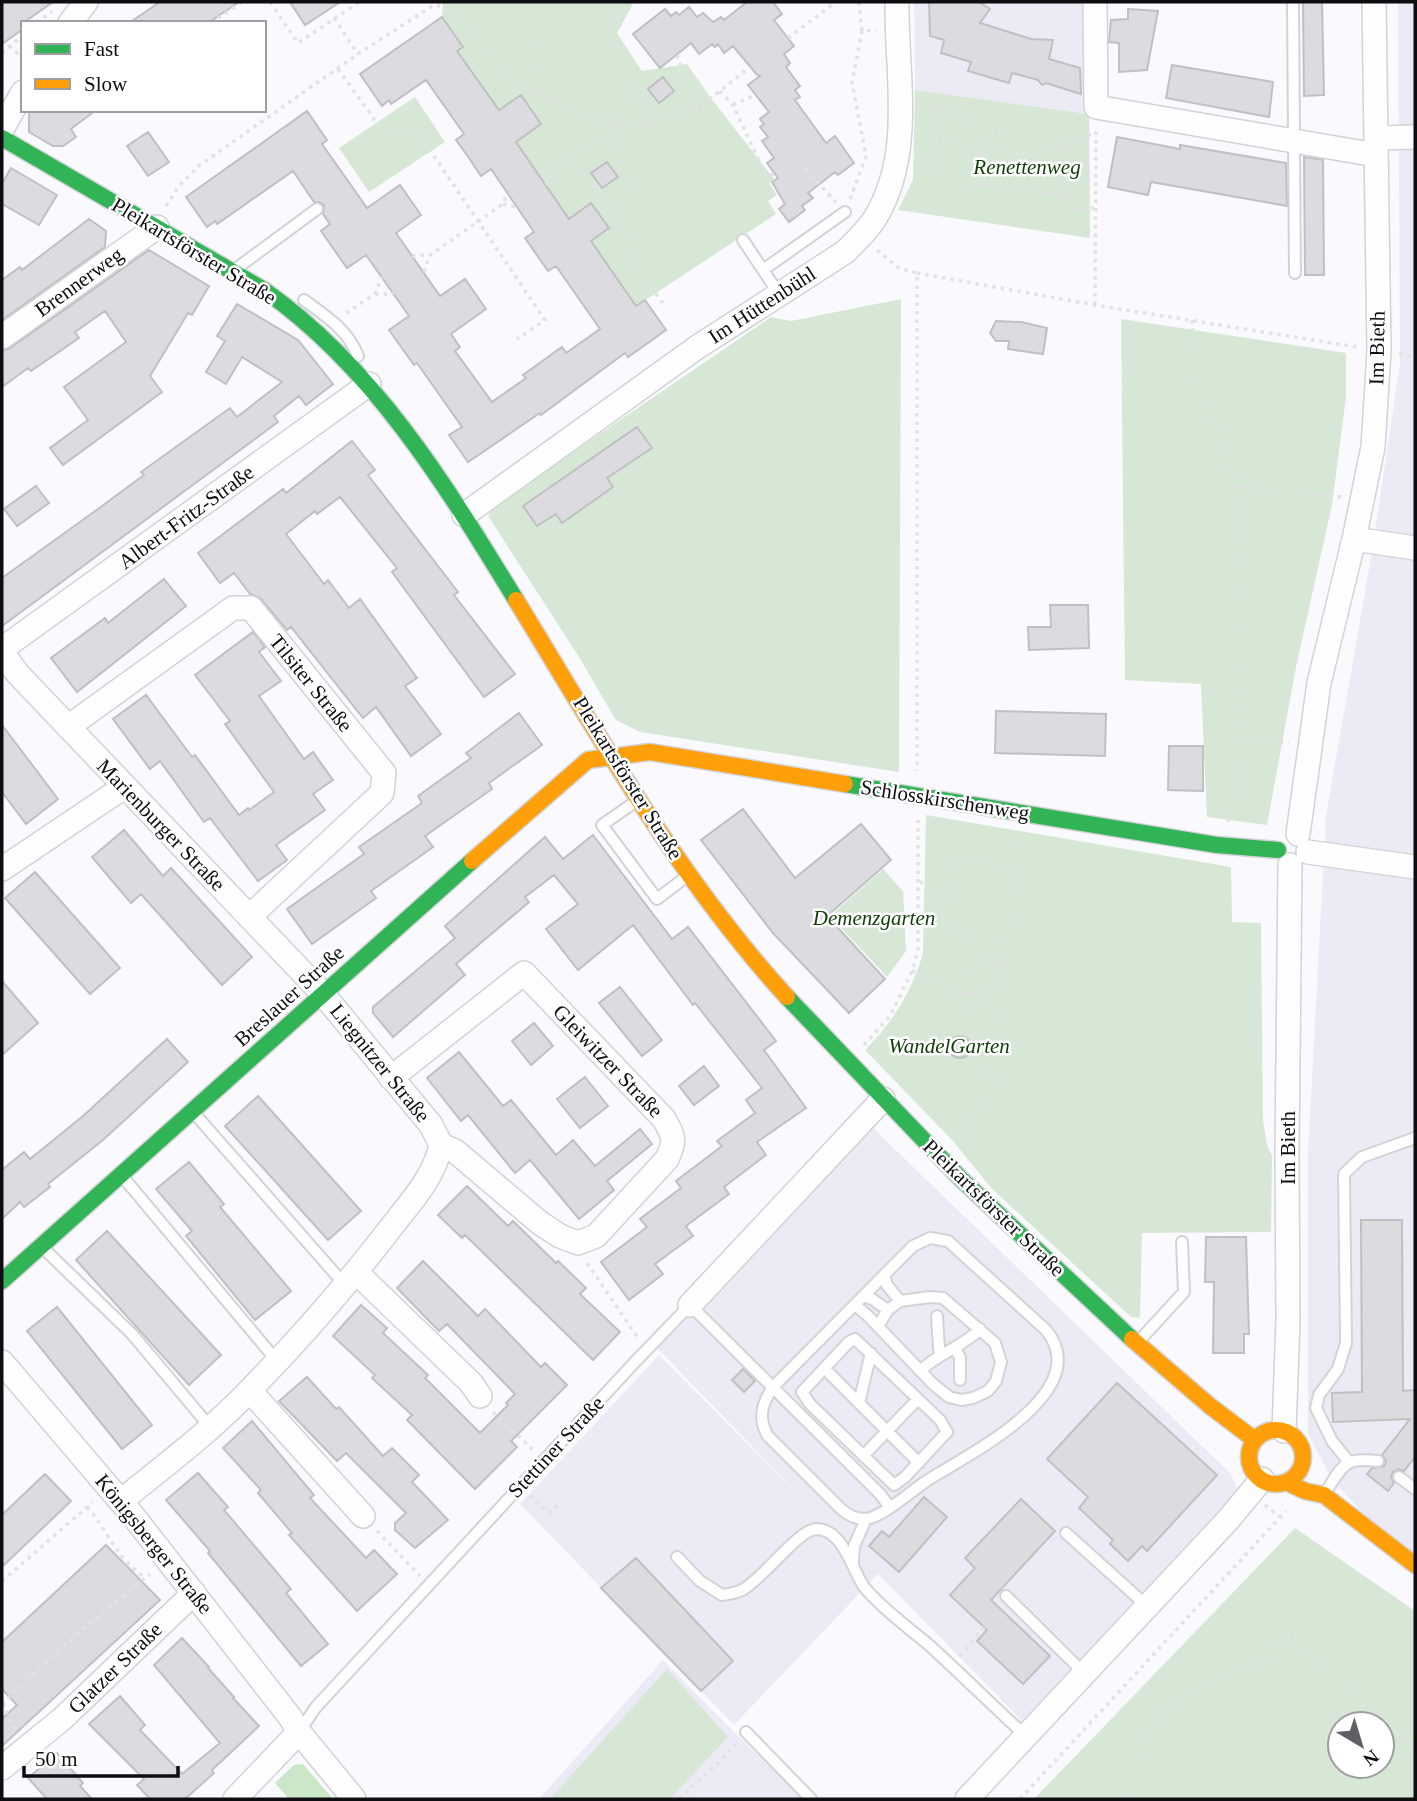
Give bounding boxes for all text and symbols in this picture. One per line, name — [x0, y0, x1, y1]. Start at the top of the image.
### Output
legend — [21, 21, 266, 112]
text: Fast — [84, 37, 119, 61]
text: Slow — [84, 72, 128, 96]
park label: Renettenweg — [972, 155, 1081, 179]
street label: Pleikartsförster Straße — [108, 193, 280, 309]
street label: Brennerweg — [30, 242, 128, 322]
street label: Im Hüttenbühl — [704, 261, 820, 349]
street label: Im Bieth — [1364, 310, 1390, 385]
street label: Albert-Fritz-Straße — [114, 460, 258, 574]
street label: Tilsiter Straße — [264, 629, 358, 737]
street label: Pleikartsförster Straße — [568, 692, 688, 864]
street label: Marienburger Straße — [92, 754, 230, 896]
street label: Schlosskirschenweg — [859, 775, 1031, 825]
park label: Demenzgarten — [812, 906, 935, 930]
street label: Breslauer Straße — [229, 940, 349, 1052]
street label: Liegnitzer Straße — [325, 999, 435, 1127]
street label: Gleiwitzer Straße — [548, 1000, 668, 1122]
park label: WandelGarten — [888, 1034, 1010, 1058]
street label: Im Bieth — [1276, 1110, 1300, 1185]
street label: Pleikartsförster Straße — [918, 1134, 1070, 1282]
street label: Stettiner Straße — [503, 1391, 609, 1503]
street label: Königsberger Straße — [90, 1469, 218, 1619]
street label: Glatzer Straße — [63, 1617, 167, 1719]
north arrow — [1326, 1710, 1396, 1780]
scale bar — [24, 1734, 178, 1778]
text: N — [1359, 1746, 1383, 1771]
text: 50 m — [35, 1747, 78, 1771]

